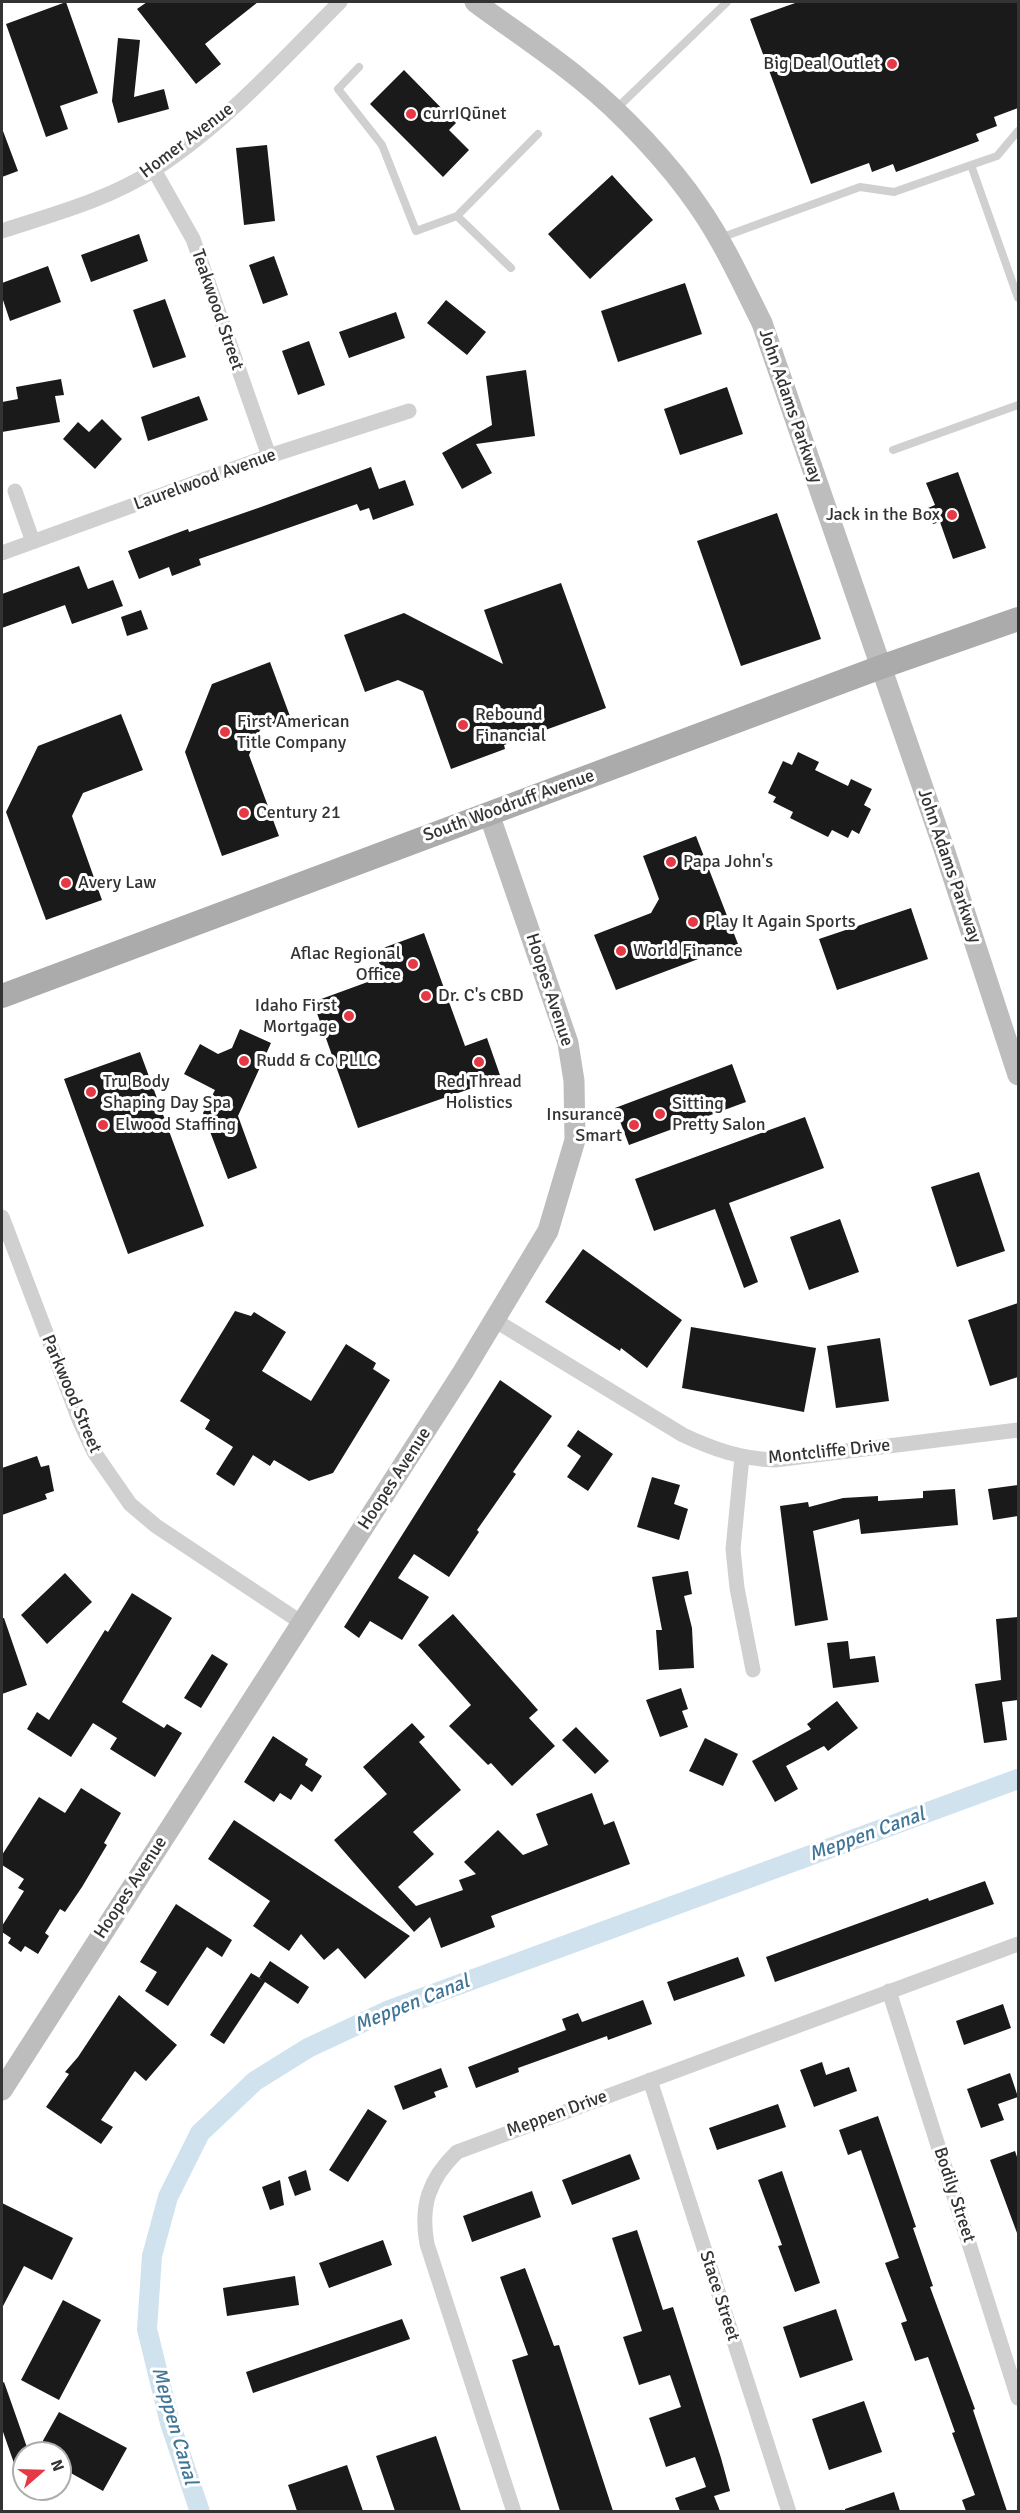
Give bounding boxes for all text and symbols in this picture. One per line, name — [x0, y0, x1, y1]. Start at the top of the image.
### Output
place label: Big Deal Outlet — [763, 53, 880, 75]
marker: Big Deal Outlet — [885, 57, 899, 71]
street label: Homer Avenue — [136, 99, 238, 183]
place label: currIQūnet — [423, 103, 507, 125]
marker: currIQūnet — [404, 107, 418, 121]
street label: Teakwood Street — [186, 247, 248, 373]
street label: John Adams Parkway — [754, 326, 826, 486]
street label: Laurelwood Avenue — [131, 444, 279, 516]
place label: Jack in the Box — [826, 504, 940, 526]
marker: Jack in the Box — [945, 508, 959, 522]
place label: Rebound Financial — [475, 704, 546, 746]
place label: First American Title Company — [237, 711, 350, 754]
marker: Rebound Financial — [456, 718, 470, 732]
marker: First American Title Company — [218, 725, 232, 739]
street label: South Woodruff Avenue — [421, 765, 597, 847]
street label: John Adams Parkway — [913, 786, 985, 946]
place label: Century 21 — [256, 802, 341, 824]
marker: Century 21 — [237, 806, 251, 820]
place label: Papa John's — [683, 851, 773, 873]
marker: Papa John's — [664, 855, 678, 869]
place label: Avery Law — [78, 872, 156, 894]
marker: Avery Law — [59, 876, 73, 890]
place label: Play It Again Sports — [705, 911, 856, 933]
marker: Play It Again Sports — [686, 915, 700, 929]
street label: Hoopes Avenue — [521, 931, 577, 1049]
place label: World Finance — [633, 940, 743, 962]
place label: Aflac Regional Office — [290, 943, 401, 986]
marker: World Finance — [614, 944, 628, 958]
marker: Aflac Regional Office — [406, 957, 420, 971]
place label: Dr. C's CBD — [438, 985, 524, 1007]
marker: Dr. C's CBD — [419, 989, 433, 1003]
place label: Idaho First Mortgage — [255, 995, 337, 1038]
marker: Idaho First Mortgage — [342, 1009, 356, 1023]
place label: Rudd & Co PLLC — [256, 1050, 378, 1072]
marker: Rudd & Co PLLC — [237, 1054, 251, 1068]
marker: Red Thread Holistics — [472, 1055, 486, 1069]
place label: Tru Body Shaping Day Spa — [103, 1071, 231, 1114]
place label: Red Thread Holistics — [436, 1071, 522, 1114]
marker: Tru Body Shaping Day Spa — [84, 1085, 98, 1099]
place label: Sitting Pretty Salon — [672, 1093, 766, 1136]
place label: Insurance Smart — [546, 1104, 622, 1146]
marker: Sitting Pretty Salon — [653, 1107, 667, 1121]
place label: Elwood Staffing — [115, 1114, 236, 1136]
marker: Elwood Staffing — [96, 1118, 110, 1132]
marker: Insurance Smart — [627, 1118, 641, 1132]
street label: Parkwood Street — [36, 1332, 106, 1456]
street label: Hoopes Avenue — [354, 1424, 436, 1534]
street label: Montcliffe Drive — [767, 1435, 891, 1469]
water label: Meppen Canal — [806, 1803, 928, 1867]
street label: Hoopes Avenue — [90, 1833, 172, 1943]
water label: Meppen Canal — [351, 1970, 473, 2038]
street label: Meppen Drive — [504, 2086, 610, 2142]
street label: Bodily Street — [928, 2145, 980, 2245]
street label: Stace Street — [694, 2248, 744, 2344]
water label: Meppen Canal — [146, 2364, 202, 2488]
north arrow — [12, 2441, 72, 2501]
text: N — [46, 2457, 68, 2474]

